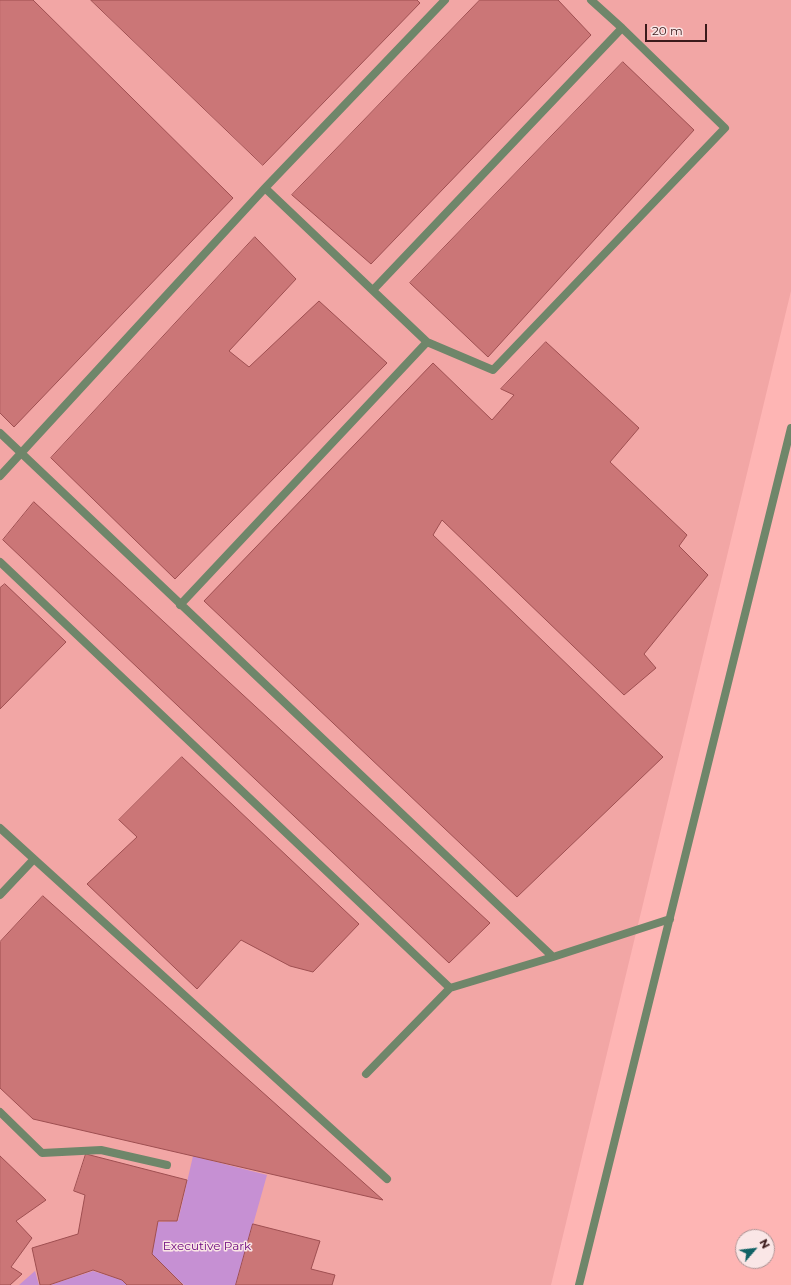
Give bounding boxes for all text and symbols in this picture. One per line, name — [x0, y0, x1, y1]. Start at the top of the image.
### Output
scale bar — [647, 16, 709, 42]
text: 20 m — [652, 23, 683, 38]
north arrow — [735, 1229, 775, 1269]
text: N — [756, 1237, 773, 1251]
park label: Executive Park — [163, 1239, 251, 1253]

